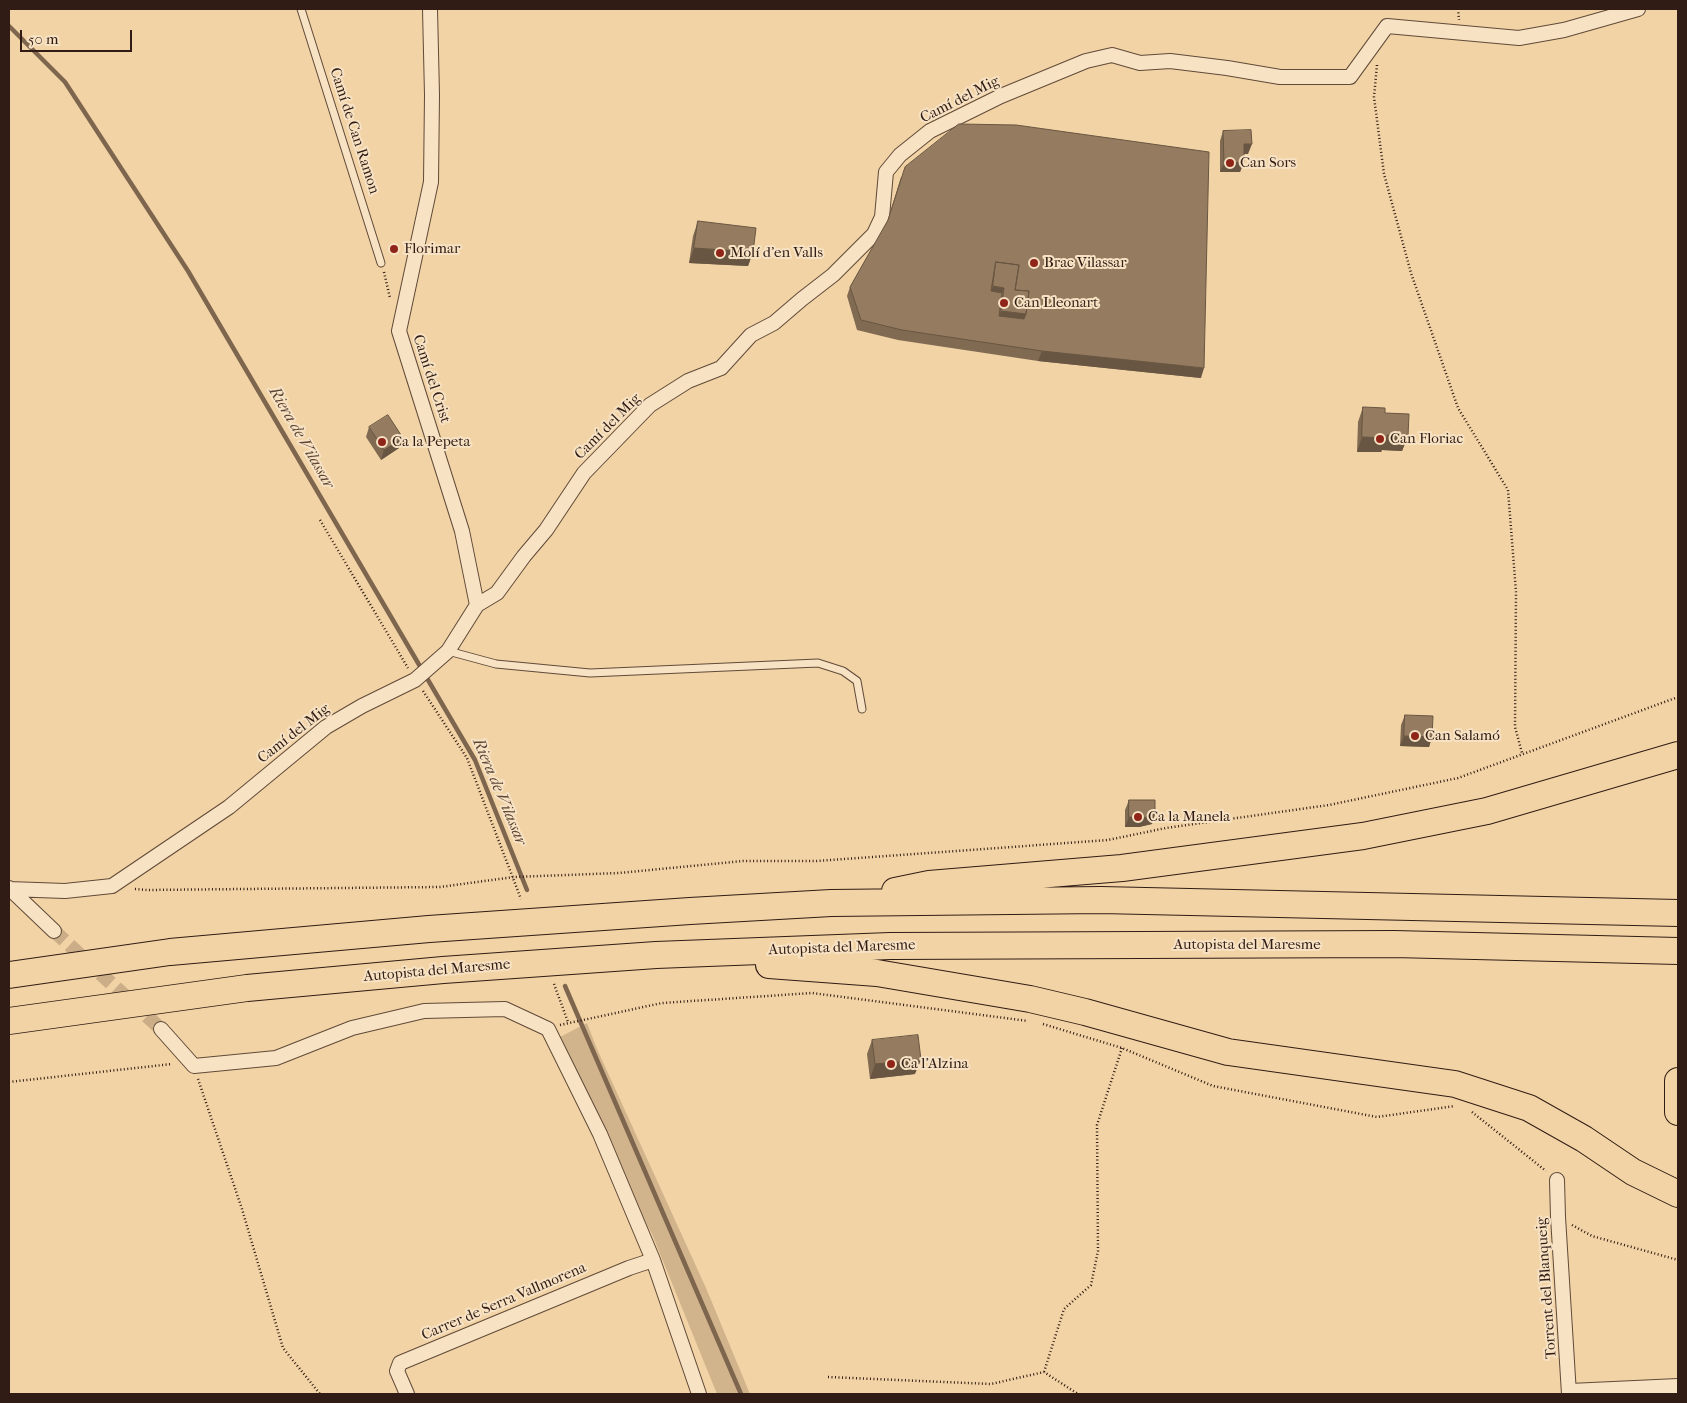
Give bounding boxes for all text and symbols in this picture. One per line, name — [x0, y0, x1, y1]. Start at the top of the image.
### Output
scale bar — [22, 20, 135, 52]
text: 50 m — [28, 30, 58, 48]
street label: Camí de Can Ramon — [325, 66, 383, 196]
street label: Camí del Mig — [918, 72, 1002, 128]
place label: Can Sors — [1240, 154, 1296, 172]
marker: Can Sors — [1224, 157, 1236, 169]
place label: Florimar — [404, 240, 460, 258]
marker: Florimar — [388, 243, 400, 255]
place label: Molí d'en Valls — [730, 244, 823, 262]
marker: Molí d'en Valls — [714, 247, 726, 259]
place label: Brac Vilassar — [1044, 254, 1127, 272]
marker: Brac Vilassar — [1028, 257, 1040, 269]
place label: Can Lleonart — [1014, 294, 1098, 312]
marker: Can Lleonart — [998, 297, 1010, 309]
street label: Camí del Crist — [408, 333, 454, 425]
water label: Riera de Vilassar — [264, 384, 338, 492]
street label: Camí del Mig — [571, 390, 645, 464]
place label: Can Floriac — [1390, 430, 1463, 448]
place label: Ca la Pepeta — [392, 433, 471, 451]
marker: Can Floriac — [1374, 433, 1386, 445]
marker: Ca la Pepeta — [376, 436, 388, 448]
street label: Camí del Mig — [255, 700, 333, 768]
place label: Can Salamó — [1425, 727, 1500, 745]
marker: Can Salamó — [1409, 730, 1421, 742]
water label: Riera de Vilassar — [468, 736, 530, 848]
place label: Ca la Manela — [1148, 808, 1230, 826]
marker: Ca la Manela — [1132, 811, 1144, 823]
street label: Autopista del Maresme — [768, 936, 916, 960]
street label: Autopista del Maresme — [1173, 936, 1321, 954]
street label: Autopista del Maresme — [363, 956, 511, 986]
place label: Ca l'Alzina — [901, 1055, 969, 1073]
marker: Ca l'Alzina — [885, 1058, 897, 1070]
street label: Torrent del Blanqueig — [1533, 1217, 1561, 1359]
street label: Carrer de Serra Vallmorena — [419, 1259, 589, 1345]

